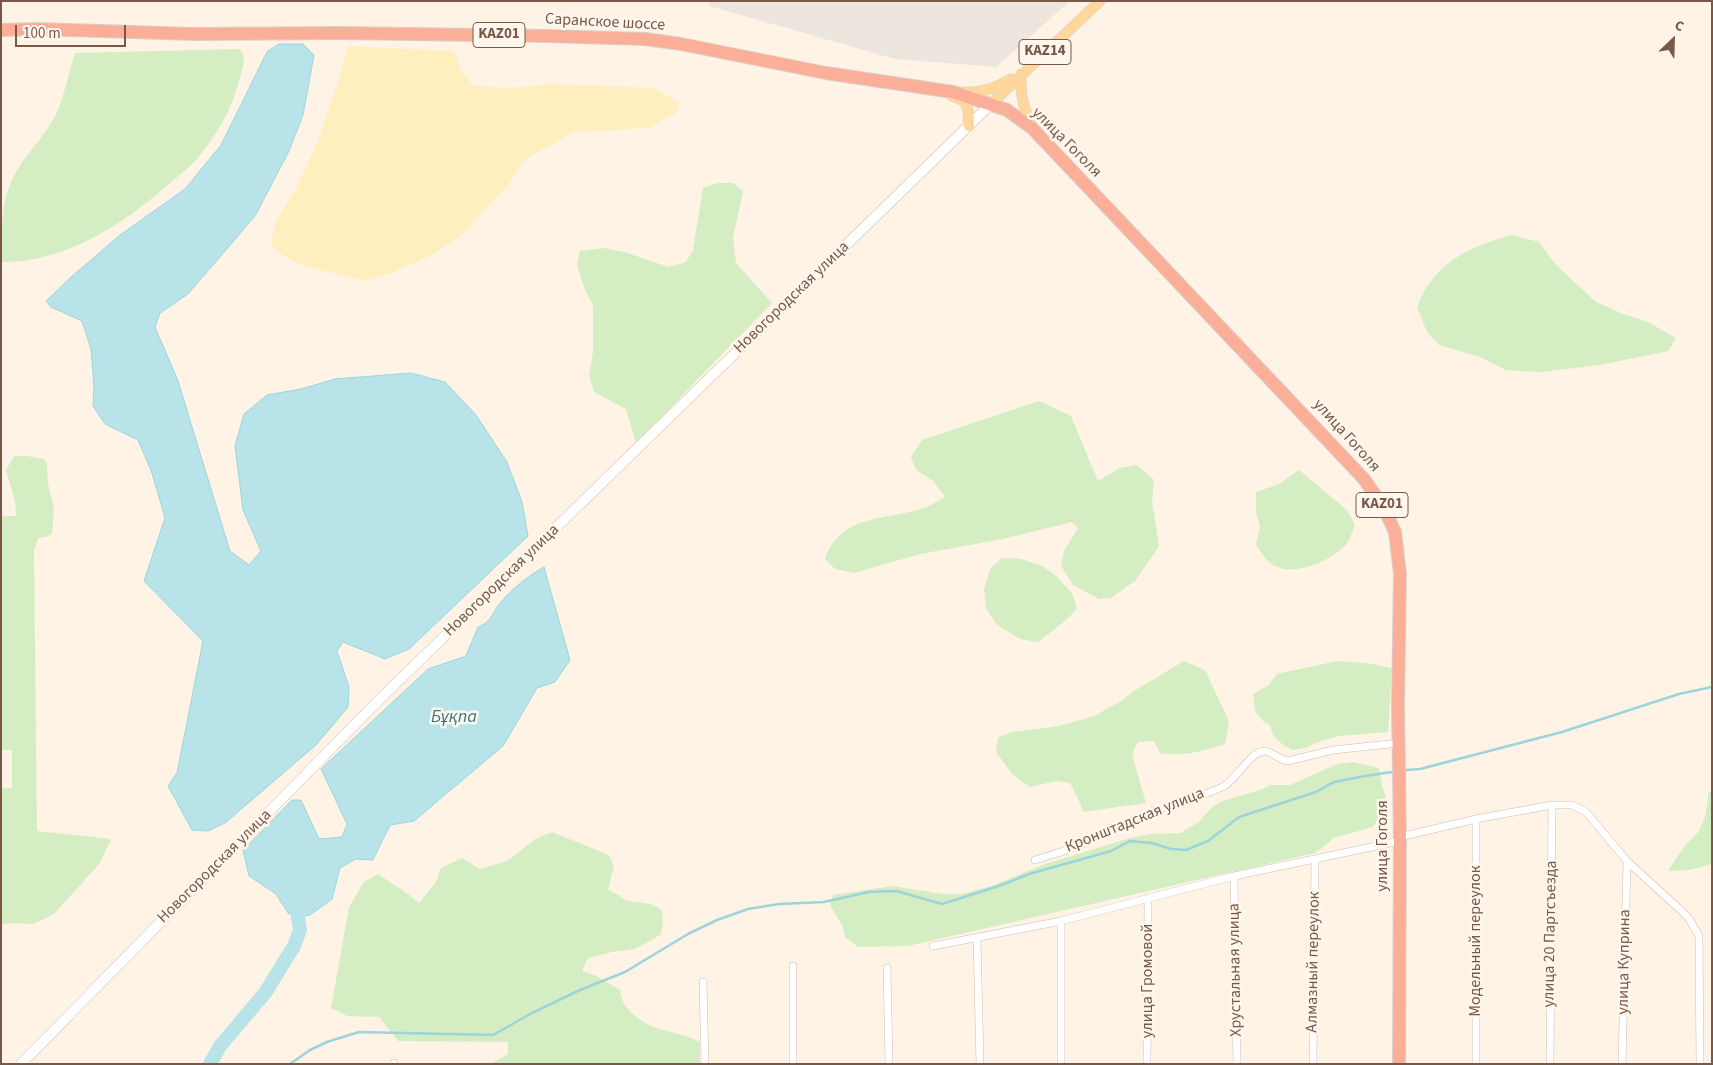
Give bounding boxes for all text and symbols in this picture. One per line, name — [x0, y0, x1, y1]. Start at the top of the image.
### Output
street label: Саранское шоссе — [544, 10, 666, 36]
scale bar — [18, 15, 129, 47]
north arrow — [1648, 15, 1698, 65]
text: С — [1671, 16, 1687, 37]
road number: KAZ01 — [473, 22, 525, 48]
text: 100 m — [23, 23, 61, 44]
road number: KAZ14 — [1019, 40, 1071, 64]
street label: улица Гоголя — [1027, 104, 1105, 182]
street label: Новогородская улица — [730, 238, 854, 358]
street label: улица Гоголя — [1308, 396, 1384, 476]
road number: KАZ01 — [1356, 492, 1408, 518]
street label: Новогородская улица — [440, 521, 564, 641]
water label: Бұқпа — [431, 707, 477, 729]
street label: Кронштадская улица — [1063, 784, 1207, 858]
street label: улица Гоголя — [1373, 800, 1393, 892]
street label: Новогородская улица — [154, 806, 276, 928]
street label: улица 20 Партсъезда — [1540, 860, 1562, 1008]
street label: Модельный переулок — [1466, 865, 1486, 1017]
street label: Алмазный переулок — [1303, 891, 1325, 1033]
street label: Хрустальная улица — [1225, 903, 1247, 1037]
street label: улица Куприна — [1614, 909, 1636, 1015]
street label: улица Громовой — [1138, 924, 1158, 1038]

